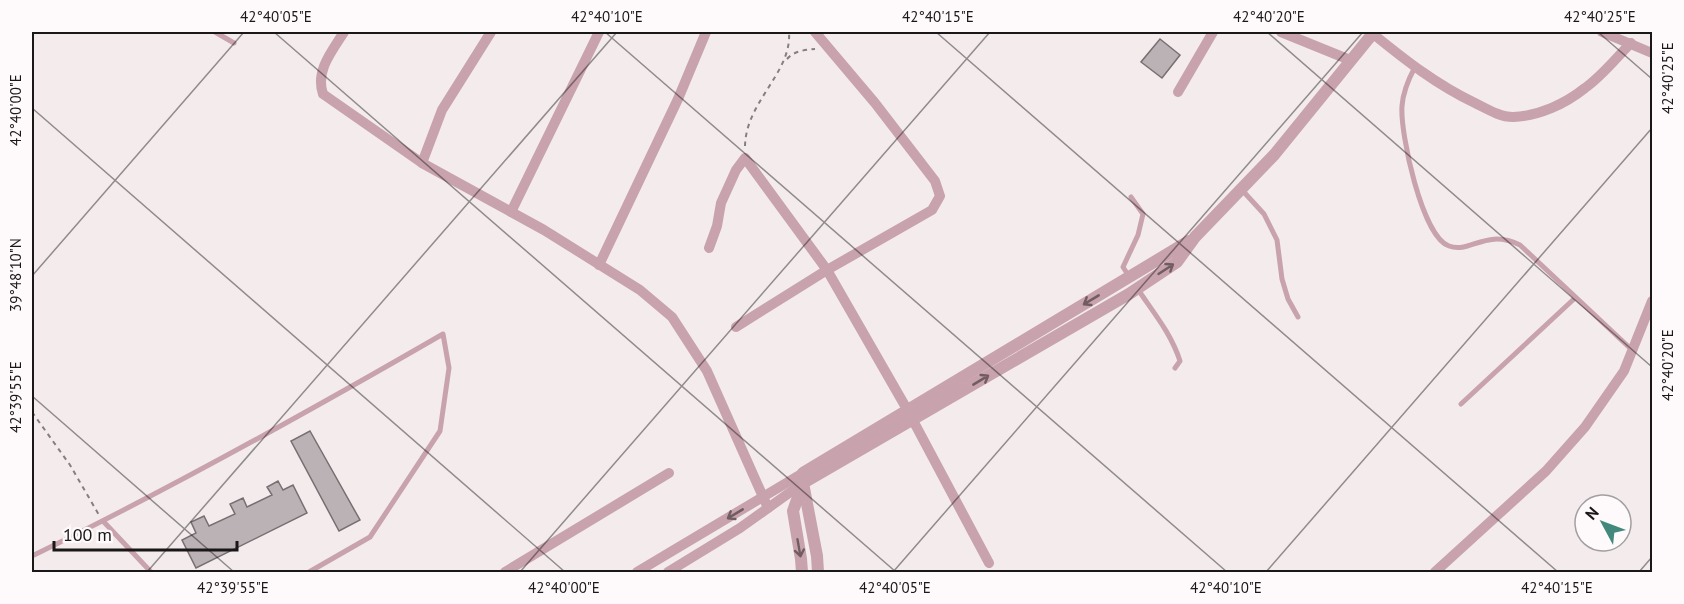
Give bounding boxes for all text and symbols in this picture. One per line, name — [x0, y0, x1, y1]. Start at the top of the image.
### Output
text: 42°40'05"E — [240, 7, 312, 26]
text: 42°40'10"E — [571, 7, 643, 26]
text: 42°40'15"E — [902, 7, 974, 26]
text: 42°40'20"E — [1233, 7, 1305, 26]
text: 42°40'25"E — [1564, 7, 1636, 26]
text: 42°40'25"E — [1658, 42, 1677, 114]
text: 42°40'00"E — [6, 74, 25, 146]
text: 39°48'10"N — [6, 238, 25, 312]
one-way arrow — [1157, 263, 1174, 275]
one-way arrow — [1083, 295, 1100, 307]
text: 42°40'20"E — [1658, 329, 1677, 401]
text: 42°39'55"E — [6, 361, 25, 433]
one-way arrow — [972, 373, 989, 385]
north arrow — [1573, 493, 1633, 553]
text: N — [1581, 503, 1603, 524]
one-way arrow — [727, 508, 744, 520]
scale bar — [54, 514, 237, 552]
text: 100 m — [63, 523, 112, 546]
one-way arrow — [794, 537, 805, 557]
text: 42°39'55"E — [197, 578, 269, 597]
text: 42°40'00"E — [528, 578, 600, 597]
text: 42°40'05"E — [859, 578, 931, 597]
text: 42°40'10"E — [1190, 578, 1262, 597]
text: 42°40'15"E — [1521, 578, 1593, 597]

